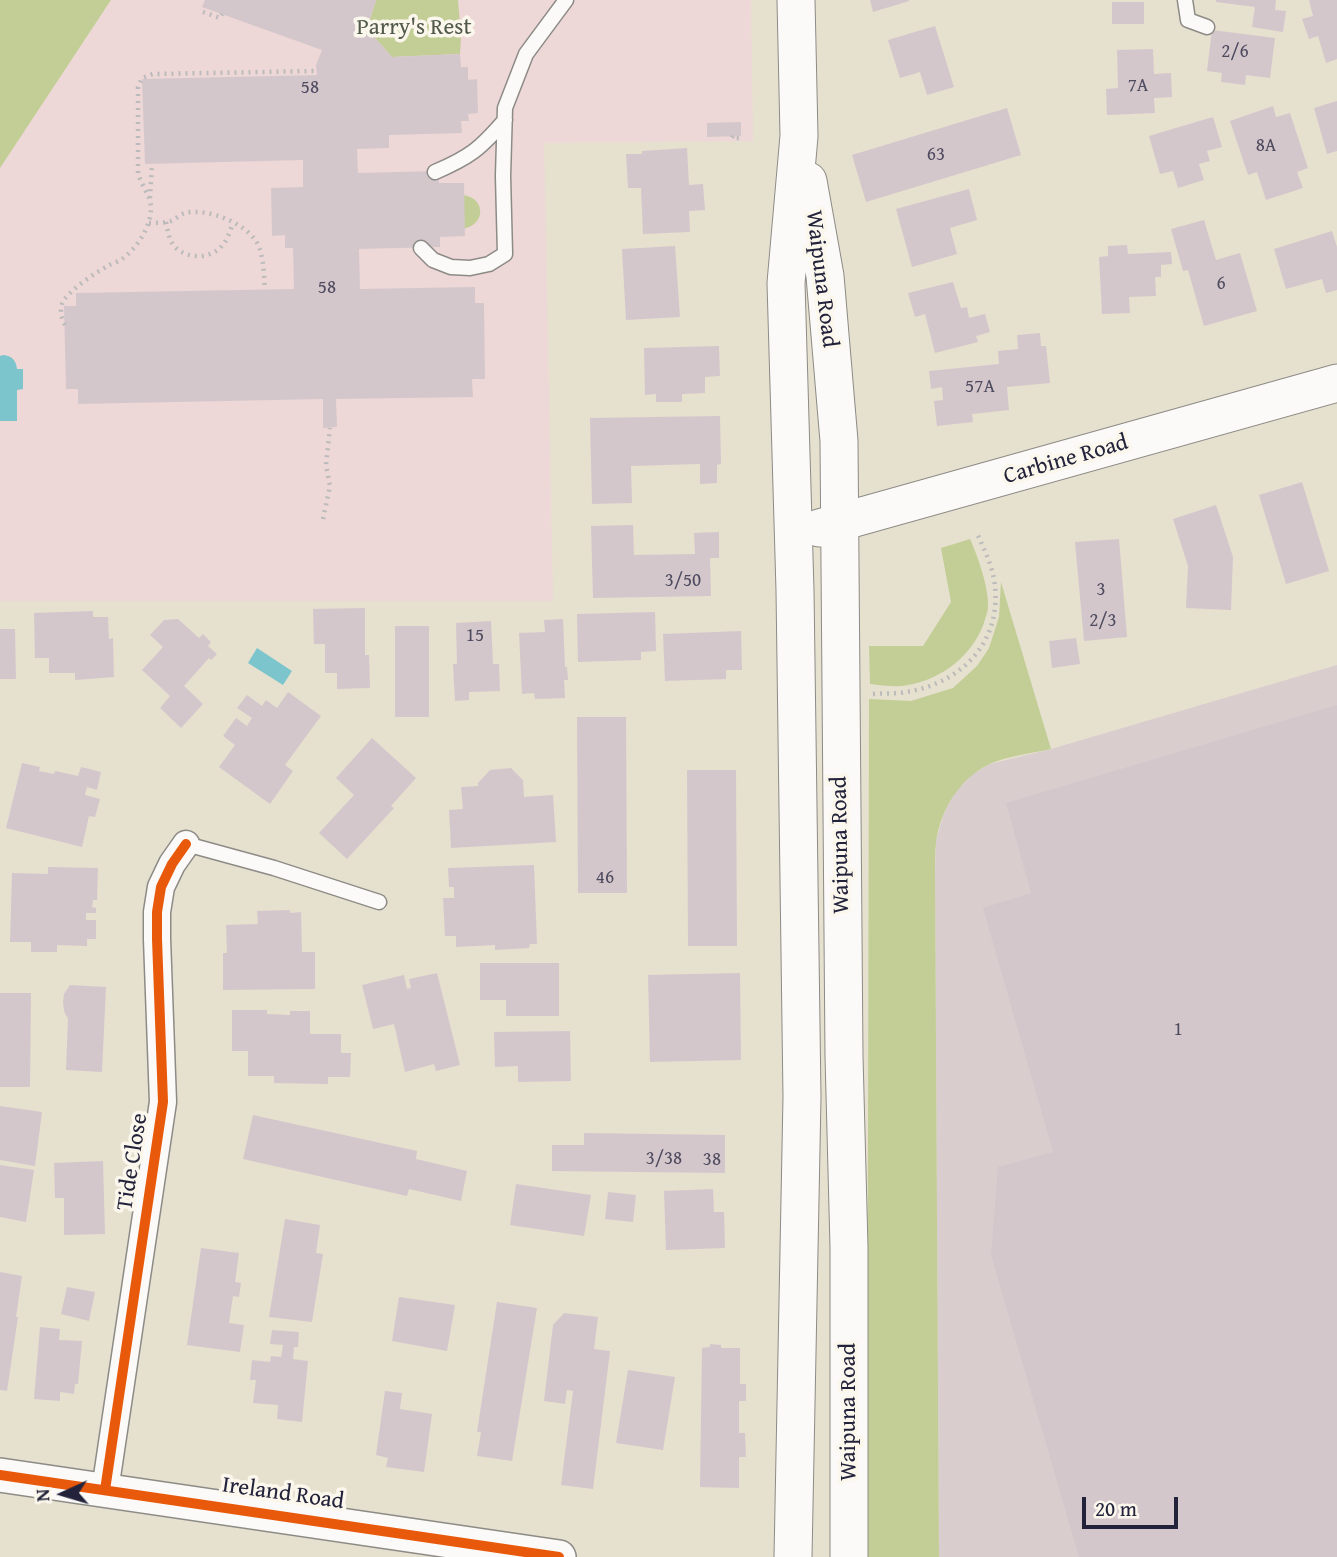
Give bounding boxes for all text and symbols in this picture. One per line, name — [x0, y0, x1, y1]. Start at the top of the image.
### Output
park label: Parry's Rest — [356, 14, 472, 42]
house number: 2/6 — [1221, 41, 1249, 63]
house number: 7A — [1128, 75, 1148, 97]
house number: 58 — [301, 77, 319, 99]
house number: 8A — [1256, 135, 1276, 157]
house number: 63 — [927, 144, 945, 166]
street label: Waipuna Road — [799, 209, 843, 349]
house number: 6 — [1216, 273, 1226, 295]
house number: 58 — [318, 277, 336, 299]
house number: 57A — [965, 376, 995, 398]
street label: Carbine Road — [1001, 429, 1131, 491]
house number: 3/50 — [665, 570, 701, 592]
house number: 3 — [1096, 579, 1106, 601]
house number: 2/3 — [1089, 610, 1117, 632]
house number: 15 — [466, 625, 484, 647]
street label: Waipuna Road — [826, 776, 856, 914]
house number: 46 — [596, 867, 614, 889]
house number: 1 — [1173, 1019, 1183, 1041]
street label: Tide Close — [112, 1111, 154, 1213]
house number: 3/38 — [646, 1148, 682, 1170]
house number: 38 — [703, 1149, 721, 1171]
street label: Waipuna Road — [835, 1343, 863, 1481]
north arrow — [28, 1459, 98, 1529]
street label: Ireland Road — [220, 1472, 346, 1516]
scale bar — [1085, 1484, 1181, 1528]
text: N — [28, 1488, 56, 1503]
text: 20 m — [1095, 1493, 1137, 1524]

